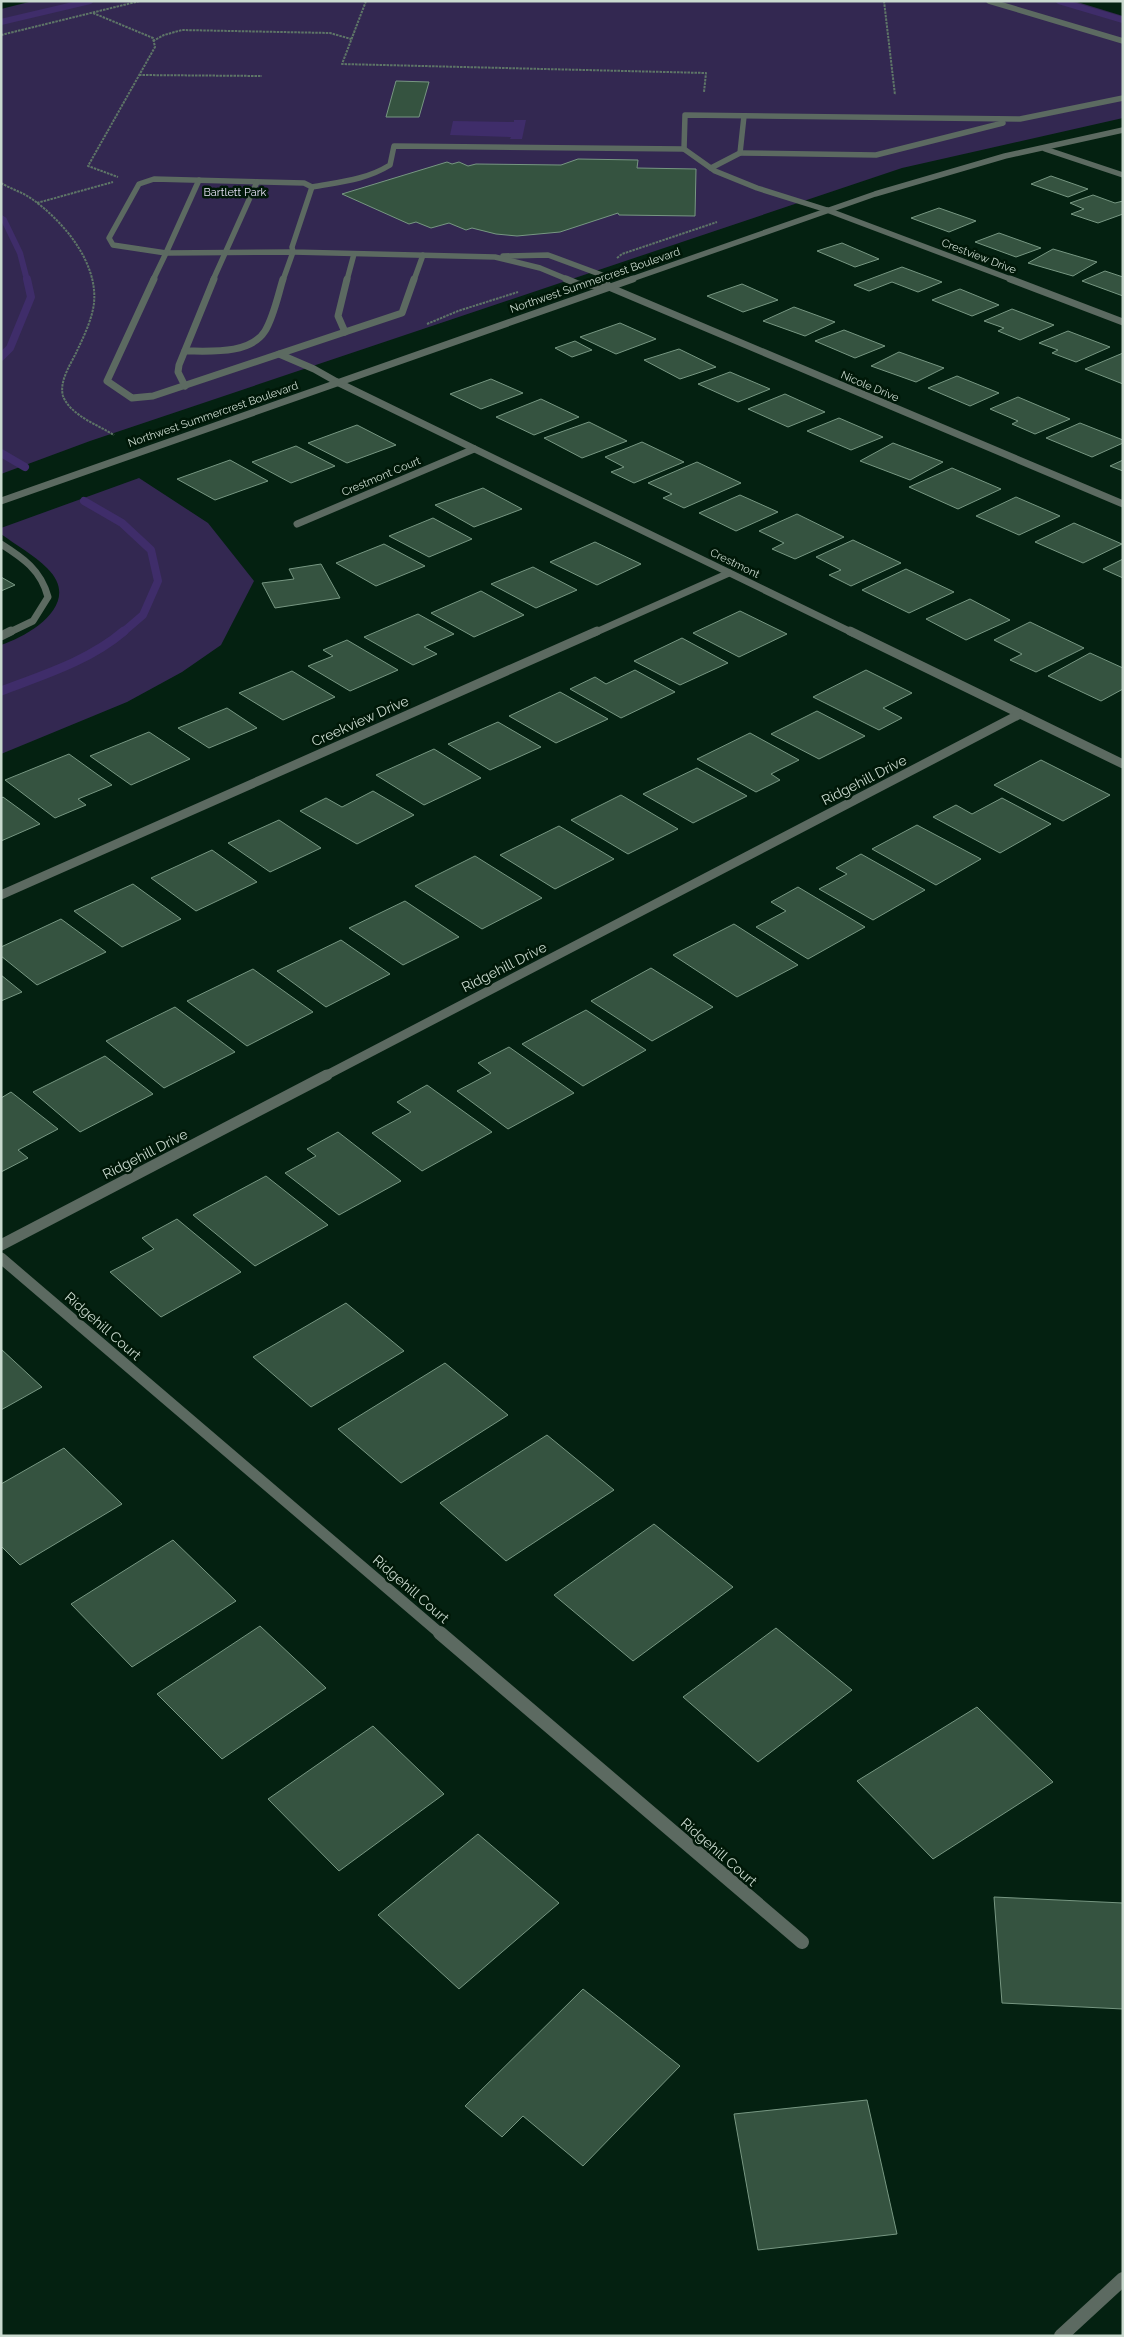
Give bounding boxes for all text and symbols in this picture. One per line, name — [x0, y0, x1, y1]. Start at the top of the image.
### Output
park label: Bartlett Park — [204, 186, 267, 199]
street label: Crestview Drive — [940, 236, 1019, 277]
street label: Northwest Summercrest Boulevard — [508, 245, 682, 316]
street label: Nicole Drive — [839, 368, 901, 405]
street label: Northwest Summercrest Boulevard — [126, 379, 300, 450]
street label: Crestmont Court — [340, 454, 423, 499]
street label: Crestmont — [708, 546, 762, 581]
street label: Creekview Drive — [309, 692, 411, 750]
street label: Ridgehill Drive — [819, 752, 909, 808]
street label: Ridgehill Drive — [459, 939, 549, 995]
street label: Ridgehill Drive — [100, 1126, 190, 1182]
street label: Ridgehill Court — [62, 1289, 145, 1364]
street label: Ridgehill Court — [370, 1552, 453, 1627]
street label: Ridgehill Court — [678, 1815, 761, 1890]

